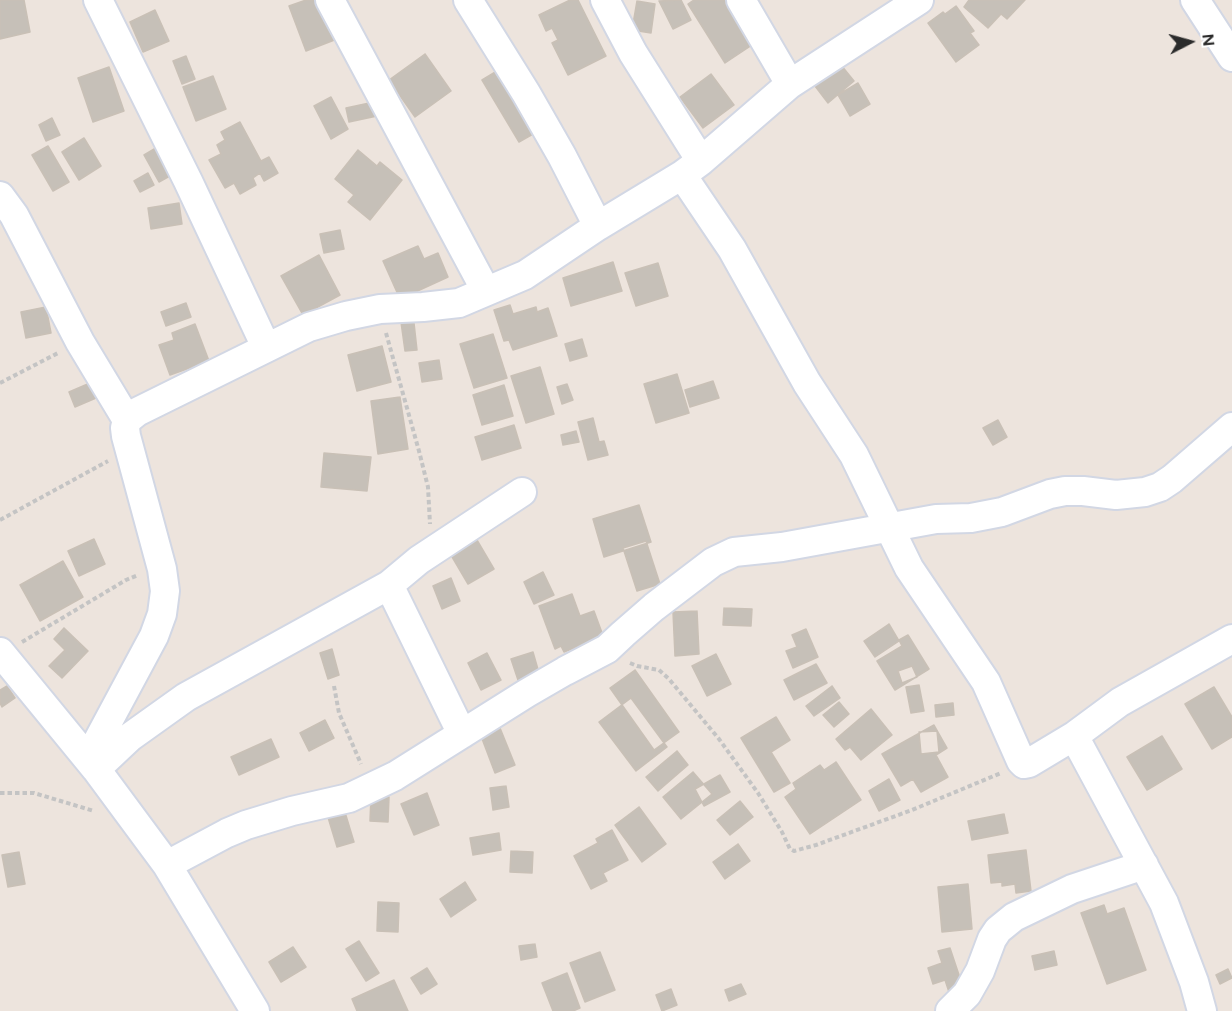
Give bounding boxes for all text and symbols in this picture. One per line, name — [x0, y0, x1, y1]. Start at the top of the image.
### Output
north arrow — [1160, 12, 1220, 72]
text: N — [1198, 33, 1218, 47]

